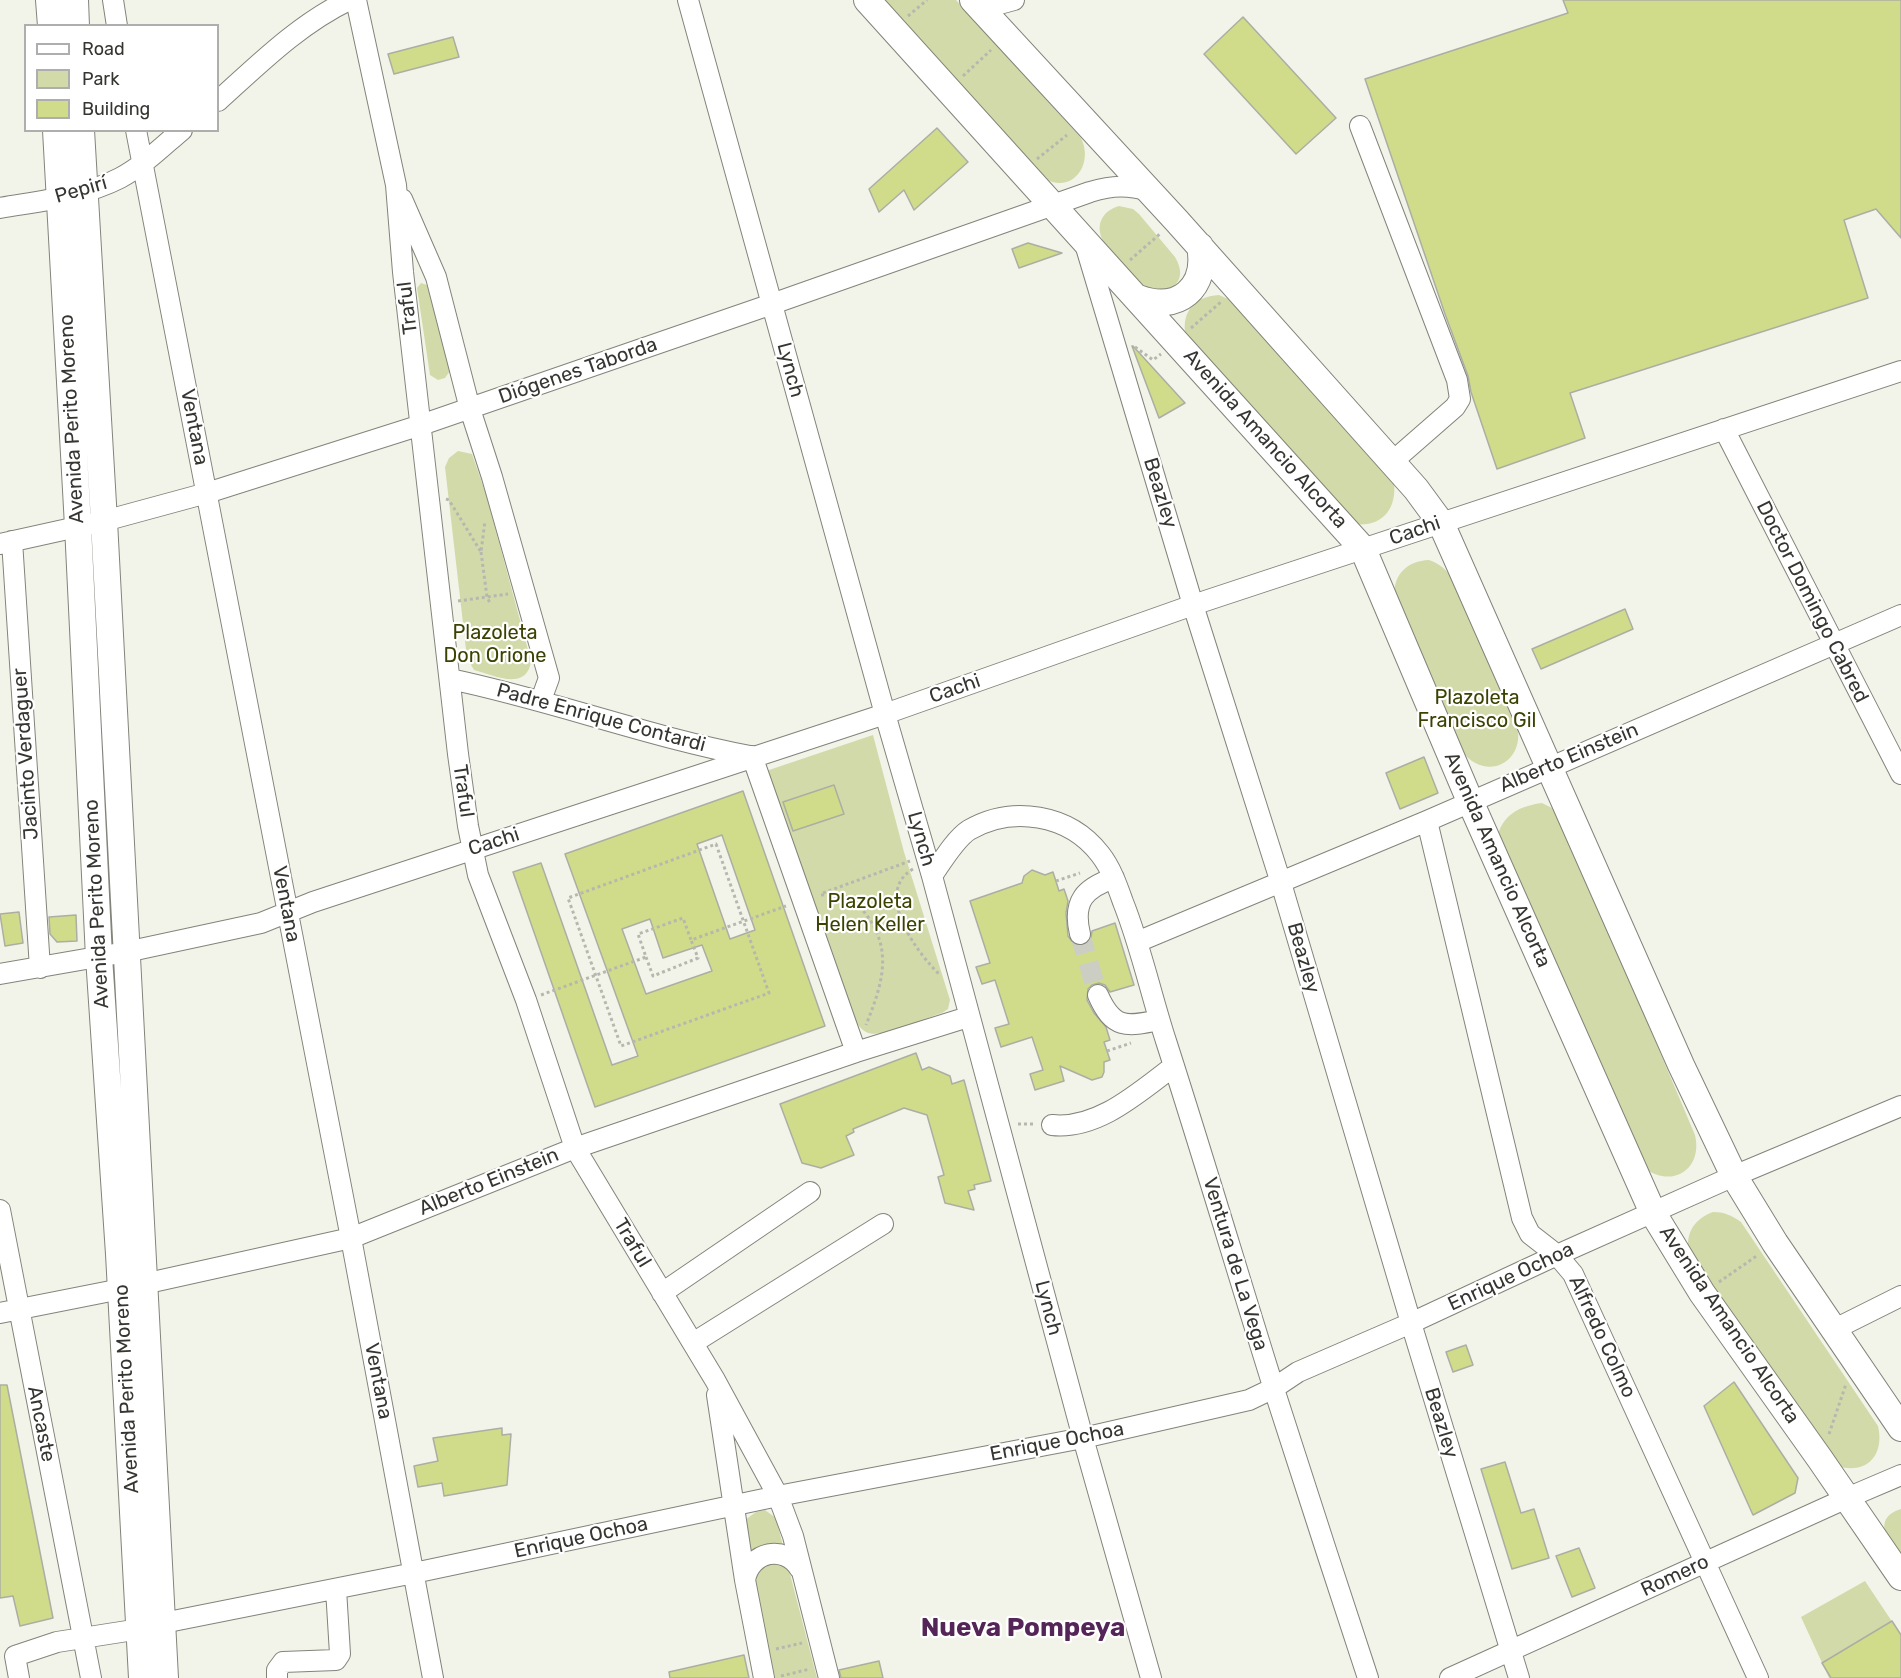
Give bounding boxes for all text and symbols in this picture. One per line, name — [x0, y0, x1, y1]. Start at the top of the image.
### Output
legend — [24, 24, 219, 132]
text: Road — [82, 38, 125, 60]
text: Park — [82, 68, 119, 90]
text: Building — [82, 98, 150, 120]
street label: Pepirí — [52, 171, 110, 209]
street label: Traful — [393, 280, 423, 336]
street label: Avenida Perito Moreno — [55, 314, 89, 524]
street label: Diógenes Taborda — [496, 333, 660, 409]
street label: Lynch — [771, 340, 809, 400]
street label: Avenida Amancio Alcorta — [1178, 344, 1352, 534]
street label: Ventana — [175, 387, 213, 467]
street label: Beazley — [1138, 455, 1182, 531]
street label: Doctor Domingo Cabred — [1751, 497, 1873, 707]
street label: Cachi — [1386, 511, 1444, 551]
park label: Plazoleta Don Orione — [443, 621, 547, 668]
street label: Jacinto Verdaguer — [8, 667, 44, 841]
street label: Cachi — [926, 669, 984, 709]
street label: Padre Enrique Contardi — [494, 679, 708, 757]
park label: Plazoleta Francisco Gil — [1418, 686, 1536, 733]
street label: Alberto Einstein — [1496, 718, 1642, 798]
street label: Avenida Amancio Alcorta — [1439, 749, 1555, 971]
street label: Traful — [447, 763, 479, 819]
street label: Avenida Perito Moreno — [80, 799, 114, 1009]
street label: Lynch — [902, 809, 940, 869]
street label: Cachi — [465, 822, 523, 862]
street label: Ventana — [267, 864, 305, 944]
park label: Plazoleta Helen Keller — [815, 890, 925, 937]
street label: Beazley — [1281, 920, 1325, 996]
street label: Alberto Einstein — [416, 1143, 562, 1221]
street label: Ventura de La Vega — [1197, 1174, 1273, 1354]
street label: Traful — [608, 1214, 656, 1272]
street label: Avenida Amancio Alcorta — [1654, 1222, 1804, 1428]
street label: Enrique Ochoa — [1444, 1237, 1578, 1317]
street label: Alfredo Colmo — [1563, 1272, 1641, 1402]
street label: Lynch — [1029, 1278, 1067, 1338]
street label: Avenida Perito Moreno — [110, 1284, 144, 1494]
street label: Ventana — [359, 1341, 397, 1421]
street label: Ancaste — [22, 1384, 60, 1464]
street label: Beazley — [1419, 1385, 1463, 1461]
street label: Enrique Ochoa — [988, 1417, 1126, 1467]
street label: Enrique Ochoa — [512, 1512, 650, 1564]
street label: Romero — [1637, 1550, 1713, 1602]
district label: Nueva Pompeya — [921, 1612, 1125, 1644]

